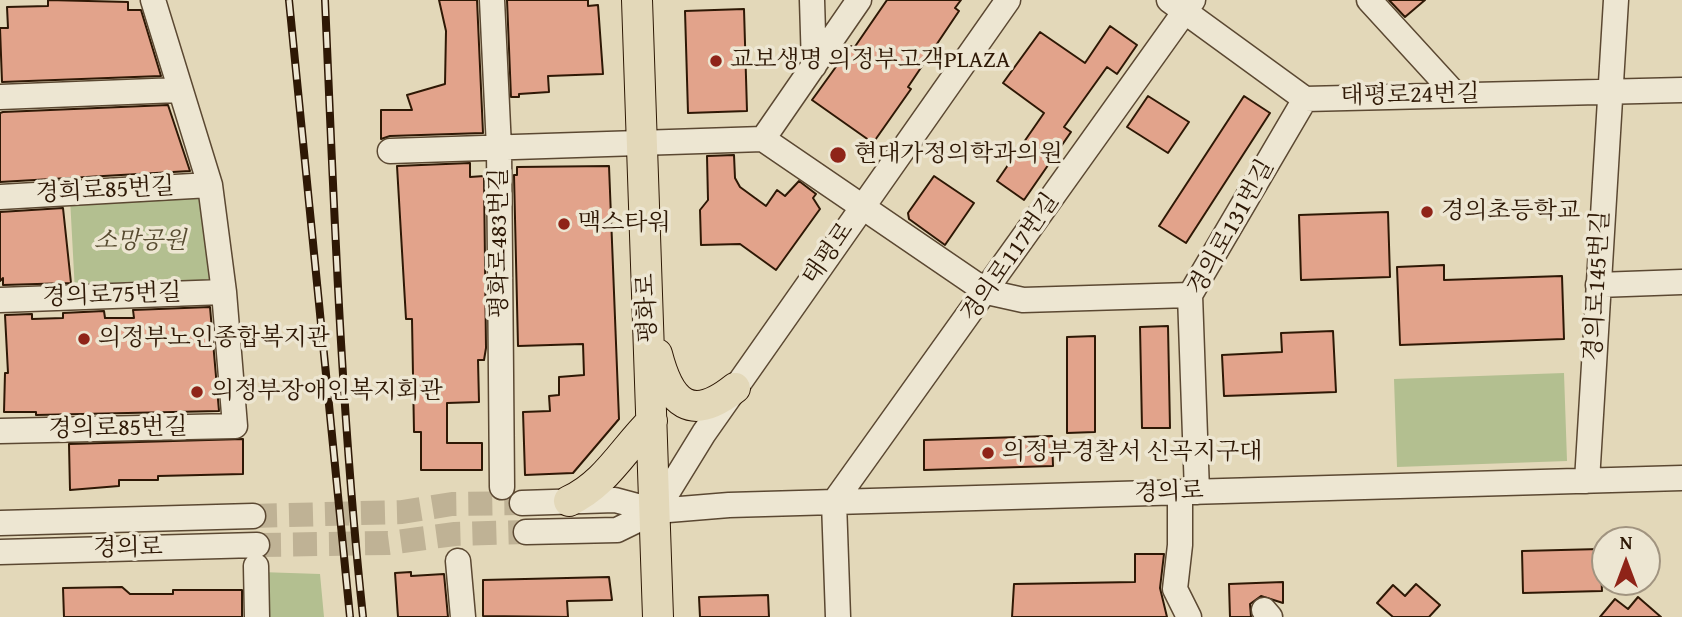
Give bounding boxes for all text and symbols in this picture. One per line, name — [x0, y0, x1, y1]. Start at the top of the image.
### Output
place label: 교보생명 의정부고객PLAZA — [730, 47, 1010, 75]
marker: 교보생명 의정부고객PLAZA — [708, 53, 724, 69]
street label: 태평로24번길 — [1340, 80, 1480, 112]
place label: 현대가정의학과의원 — [854, 141, 1063, 169]
marker: 현대가정의학과의원 — [828, 145, 848, 165]
street label: 경의로131번길 — [1183, 155, 1281, 301]
street label: 평화로483번길 — [486, 168, 514, 318]
street label: 경희로85번길 — [35, 173, 175, 209]
street label: 경의로117번길 — [956, 188, 1066, 328]
place label: 경의초등학교 — [1441, 198, 1580, 226]
marker: 경의초등학교 — [1419, 204, 1435, 220]
place label: 맥스타워 — [578, 210, 671, 238]
street label: 경의로145번길 — [1580, 210, 1616, 362]
marker: 맥스타워 — [556, 216, 572, 232]
street label: 태평로 — [797, 217, 861, 291]
park label: 소망공원 — [94, 228, 186, 256]
street label: 평화로 — [632, 273, 664, 343]
street label: 경의로75번길 — [42, 279, 182, 313]
place label: 의정부노인종합복지관 — [98, 325, 330, 353]
marker: 의정부노인종합복지관 — [76, 331, 92, 347]
place label: 의정부장애인복지회관 — [211, 378, 443, 406]
marker: 의정부장애인복지회관 — [189, 384, 205, 400]
street label: 경의로85번길 — [48, 413, 188, 445]
place label: 의정부경찰서 신곡지구대 — [1002, 439, 1262, 467]
marker: 의정부경찰서 신곡지구대 — [980, 445, 996, 461]
street label: 경의로 — [1134, 477, 1204, 509]
north arrow — [1591, 526, 1661, 596]
text: N — [1620, 528, 1632, 556]
street label: 경의로 — [93, 534, 163, 564]

